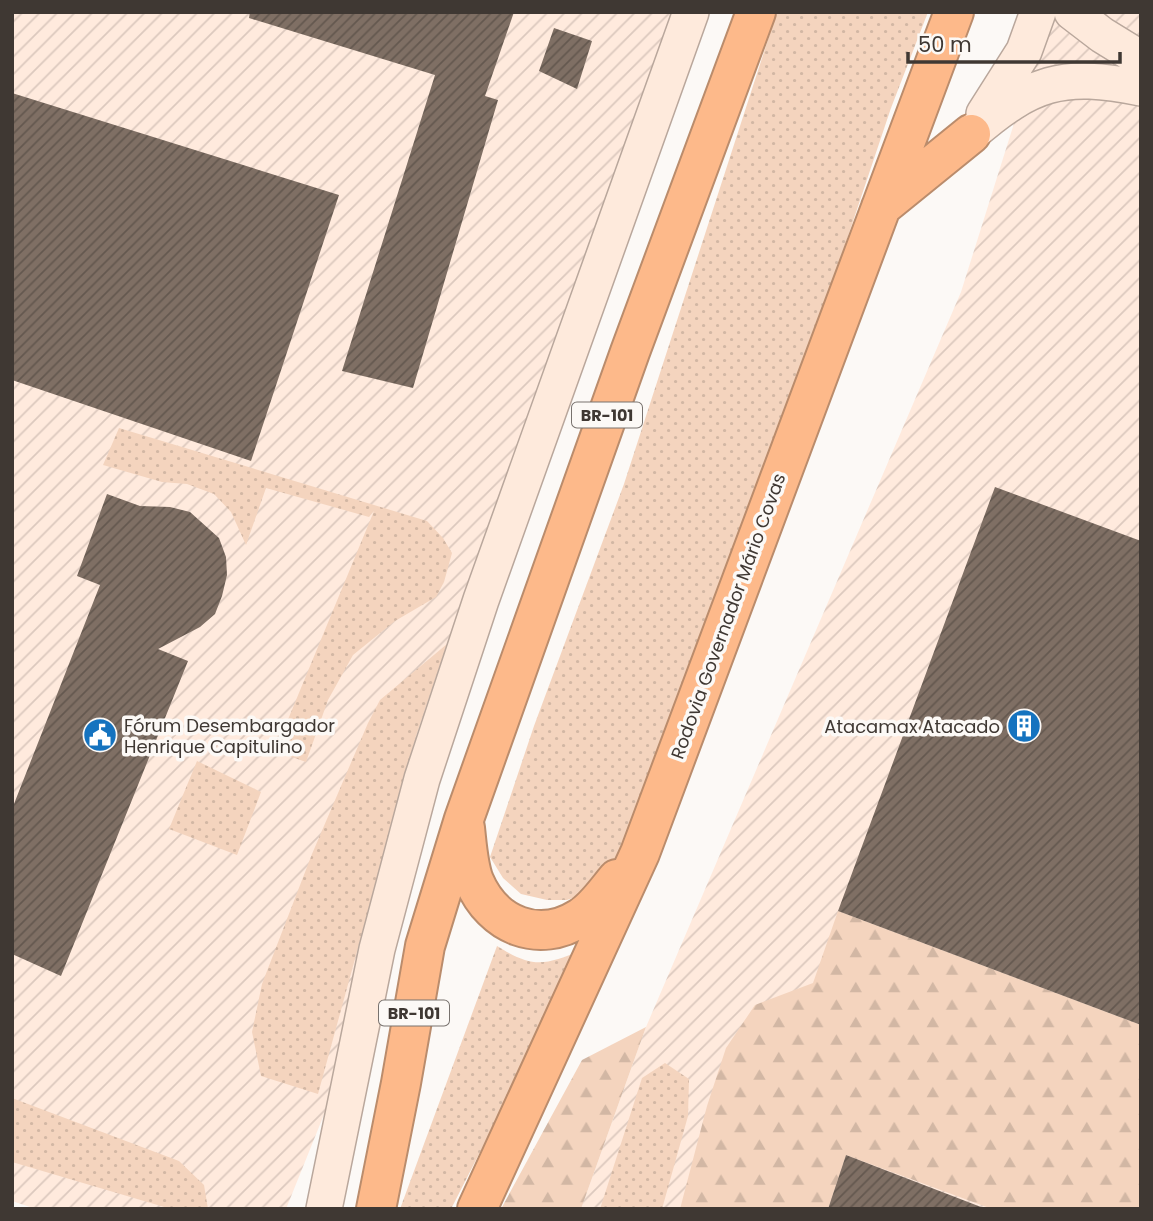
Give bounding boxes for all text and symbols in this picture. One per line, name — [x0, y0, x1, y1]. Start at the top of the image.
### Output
scale bar — [908, 21, 1120, 65]
text: 50 m — [918, 30, 972, 59]
road number: BR-101 — [572, 402, 642, 428]
street label: Rodovia Governador Mário Covas — [665, 470, 791, 762]
building icon: Atacamax Atacado — [1005, 707, 1043, 745]
place label: Fórum Desembargador Henrique Capitulino — [124, 713, 335, 759]
place label: Atacamax Atacado — [824, 714, 1000, 739]
public building icon: Fórum Desembargador Henrique Capitulino — [81, 716, 119, 754]
road number: BR-101 — [379, 1001, 449, 1026]

